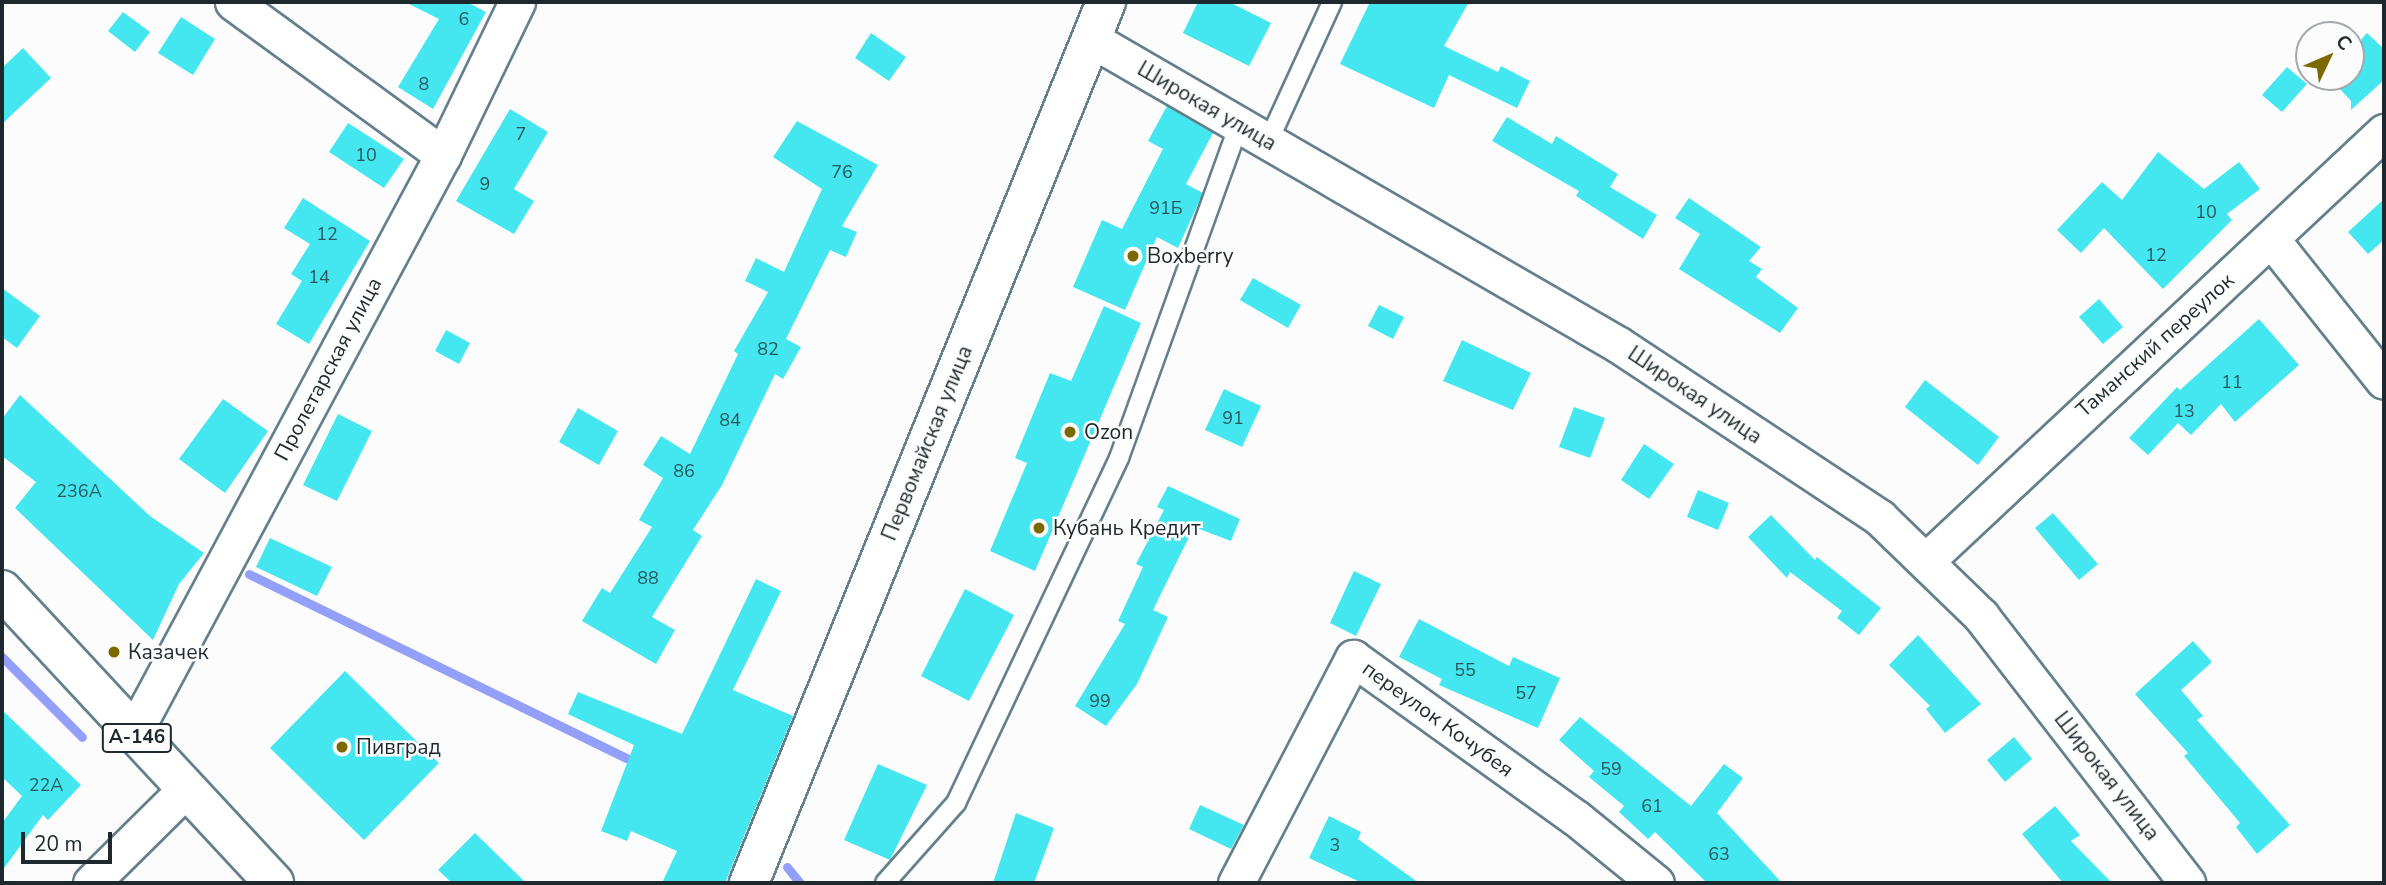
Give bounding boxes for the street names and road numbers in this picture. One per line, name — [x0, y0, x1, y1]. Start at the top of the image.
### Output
street label: Широкая улица — [1133, 56, 1281, 156]
street label: Таманский переулок — [2071, 268, 2239, 422]
street label: Пролетарская улица — [269, 273, 387, 465]
street label: Широкая улица — [1623, 341, 1767, 449]
street label: Первомайская улица — [876, 342, 978, 544]
street label: переулок Кочубея — [1358, 656, 1518, 782]
street label: Широкая улица — [2049, 707, 2165, 845]
road number: А-146 — [100, 722, 174, 754]

